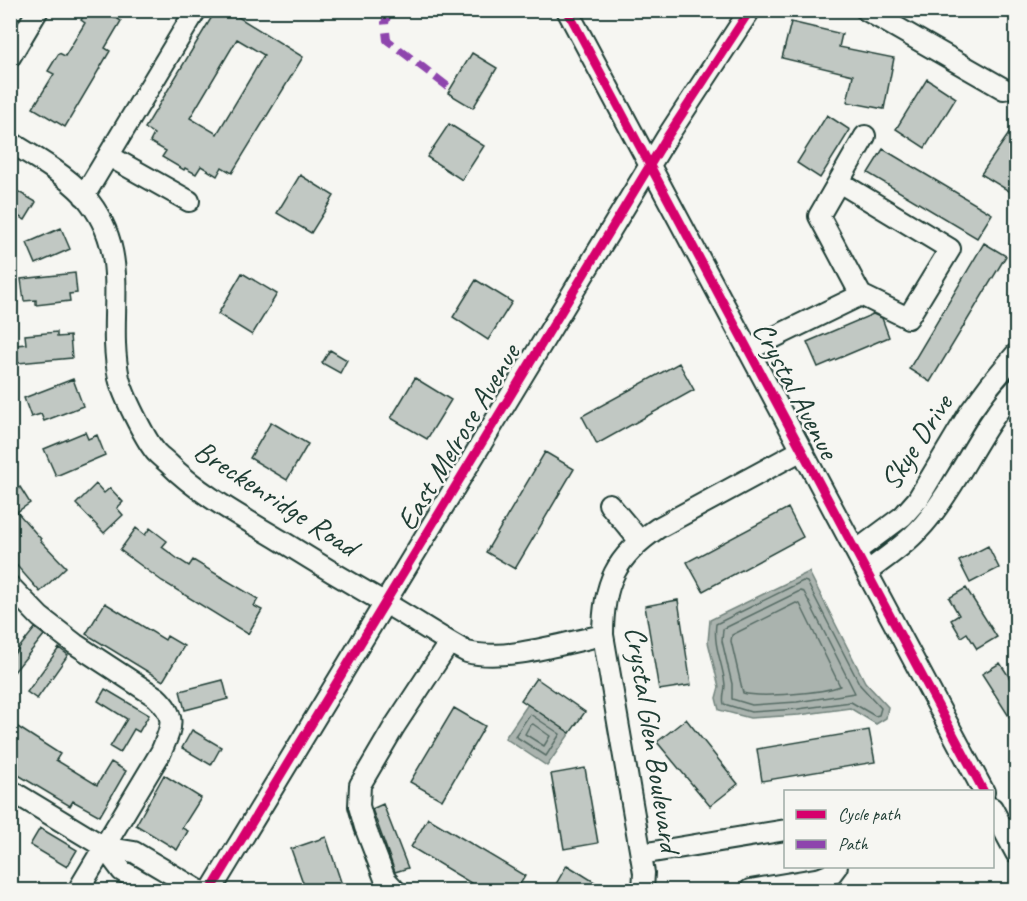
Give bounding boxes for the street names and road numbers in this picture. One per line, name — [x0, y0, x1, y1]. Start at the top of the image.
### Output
street label: Crystal Avenue — [744, 315, 849, 467]
street label: East Melrose Avenue — [387, 335, 530, 537]
street label: Skye Drive — [871, 385, 962, 497]
street label: Breckenridge Road — [187, 431, 368, 567]
street label: Crystal Glen Boulevard — [616, 624, 690, 859]

